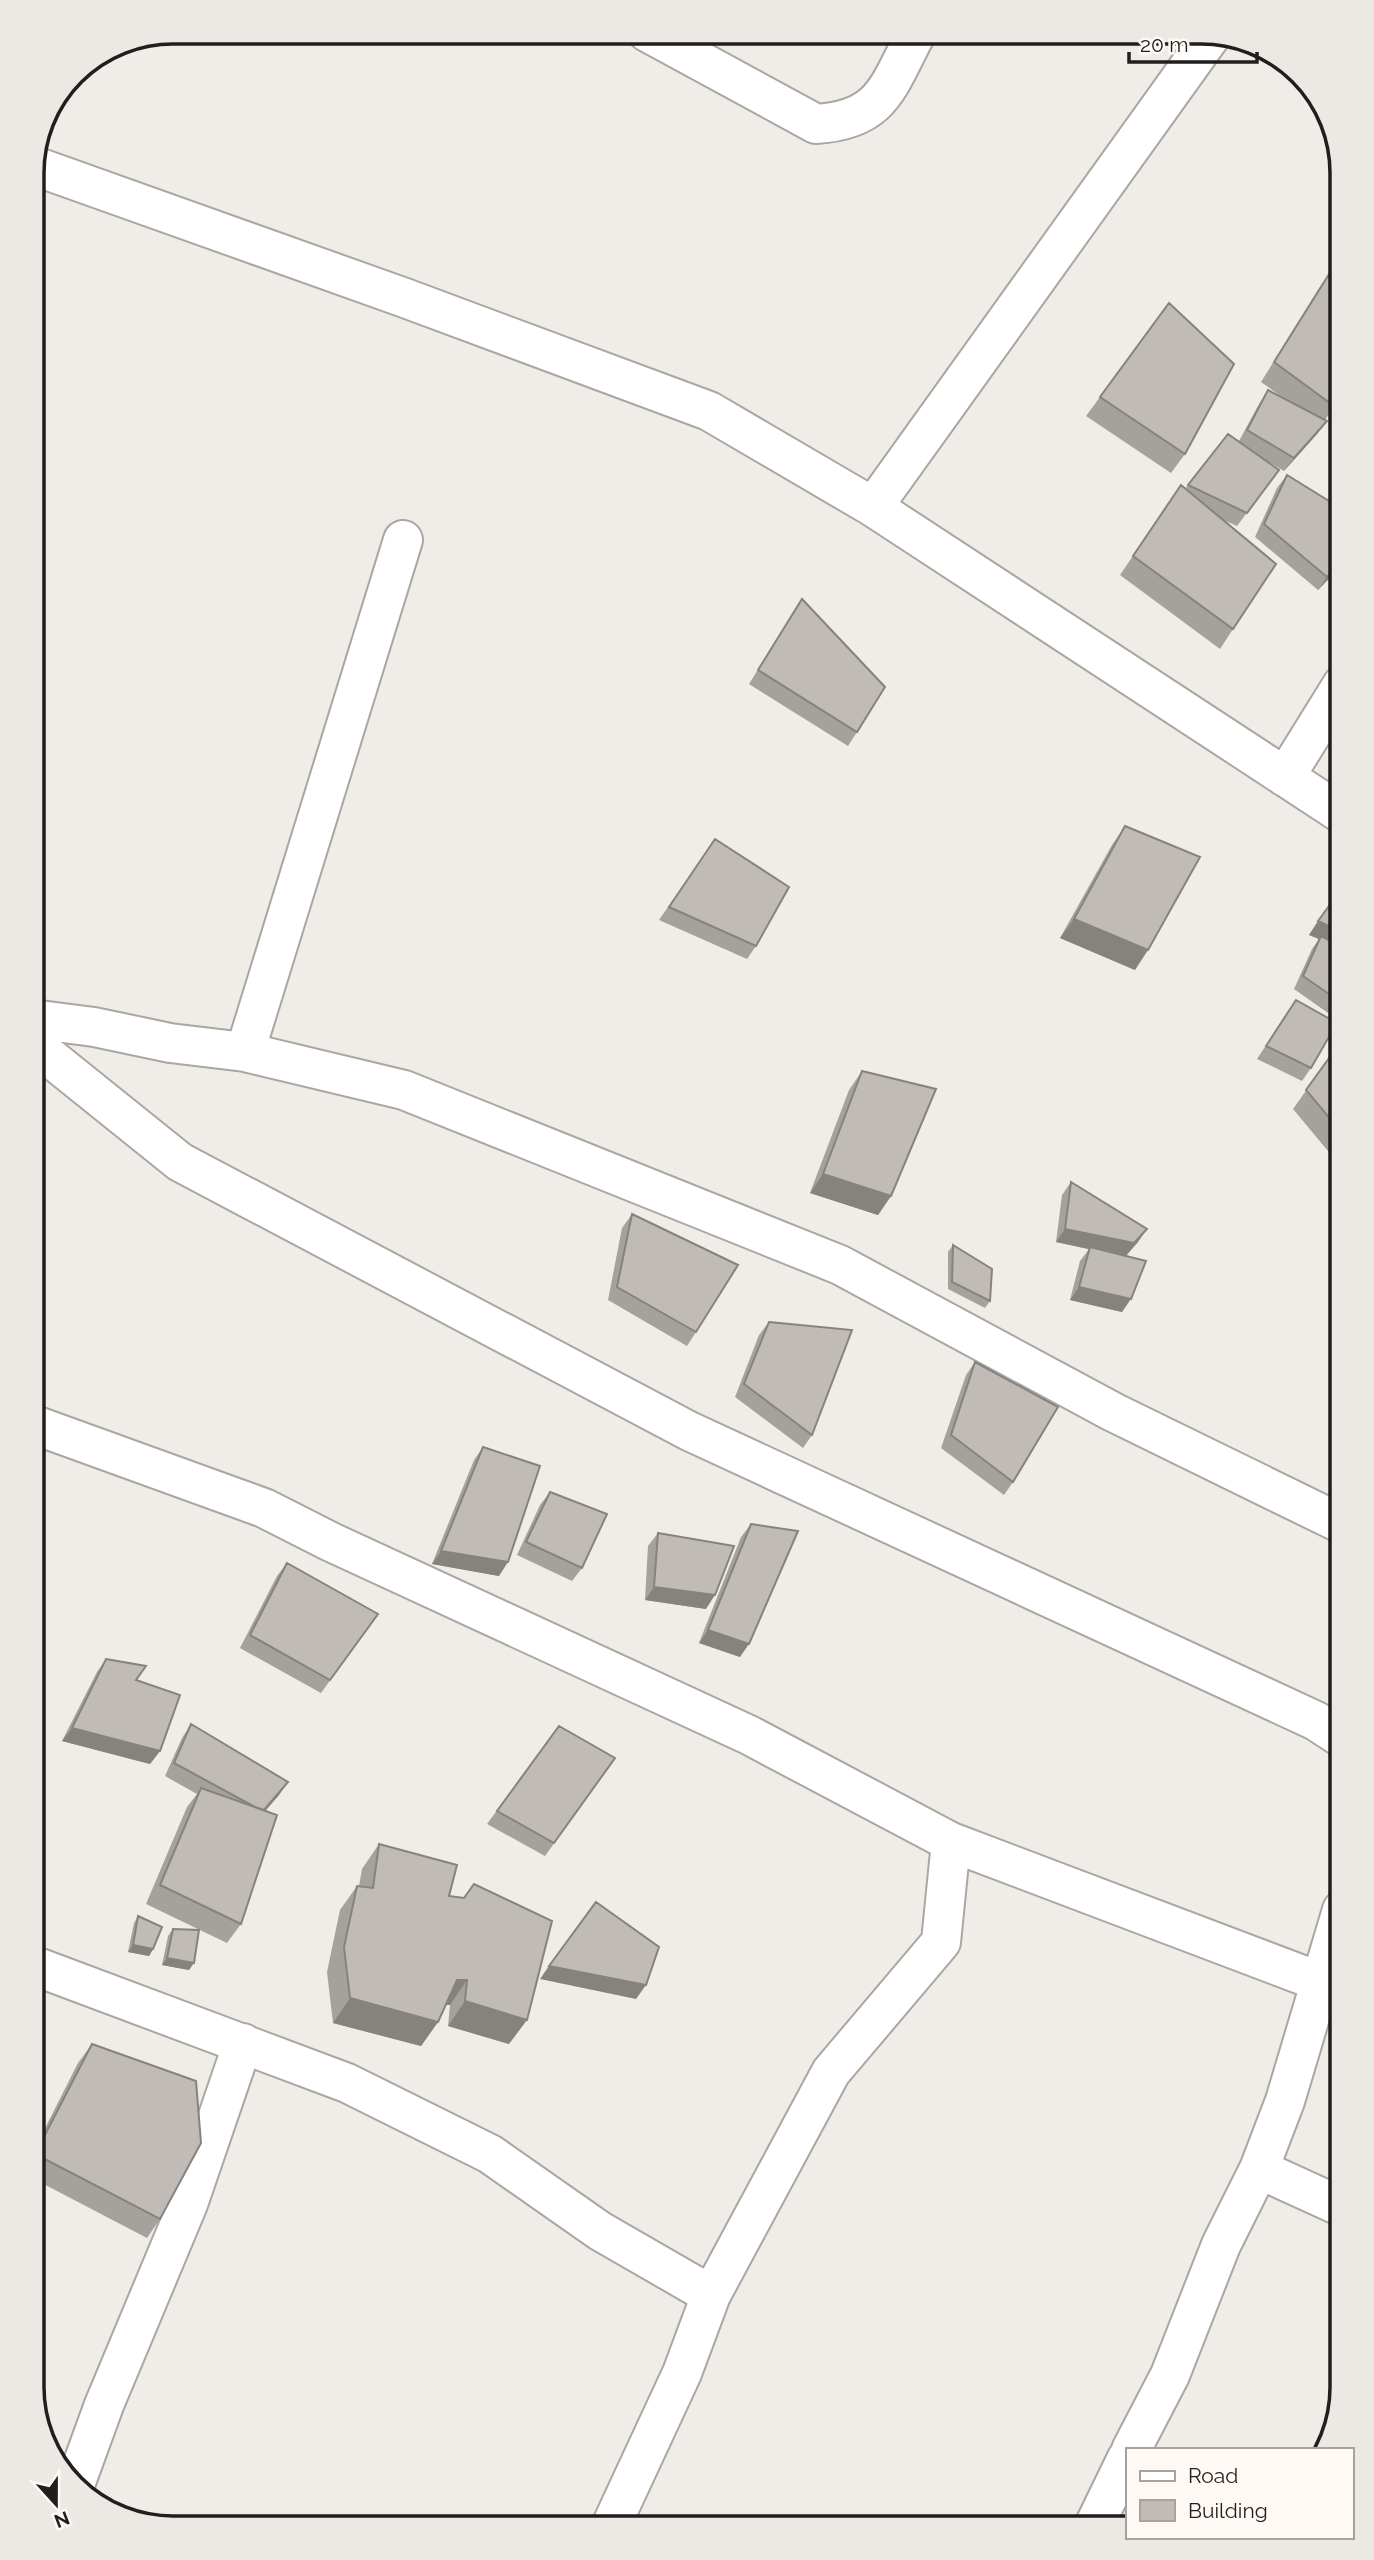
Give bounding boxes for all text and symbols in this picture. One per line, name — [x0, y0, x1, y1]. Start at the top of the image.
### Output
scale bar — [1129, 21, 1257, 65]
text: 20 m — [1140, 32, 1188, 57]
legend — [1126, 2448, 1353, 2539]
text: Road — [1188, 2463, 1238, 2488]
north arrow — [21, 2469, 91, 2539]
text: Building — [1188, 2498, 1268, 2523]
text: N — [51, 2507, 73, 2533]

